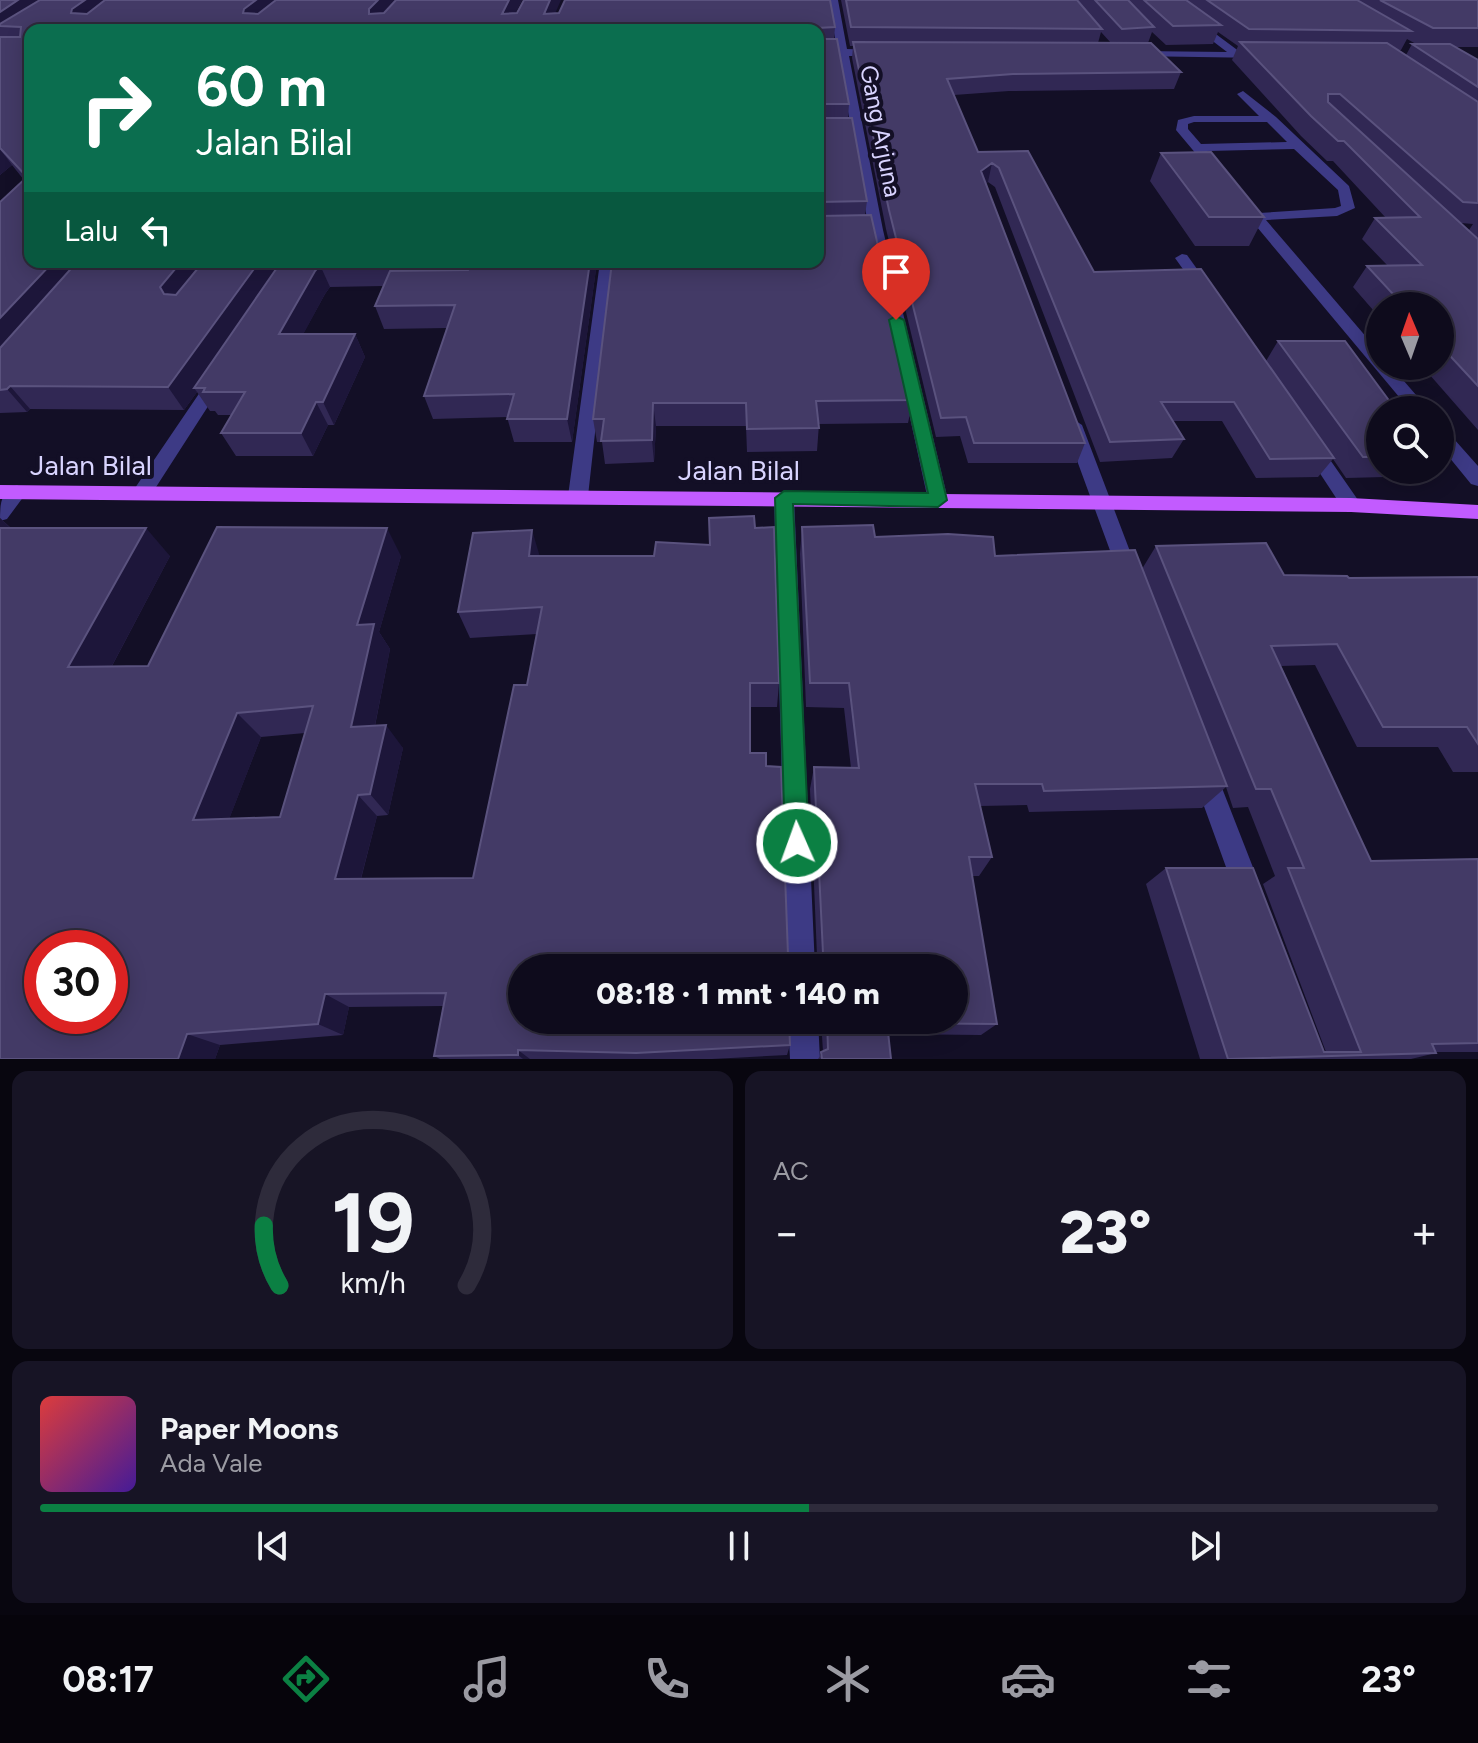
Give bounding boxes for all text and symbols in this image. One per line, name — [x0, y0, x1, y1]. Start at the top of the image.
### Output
text: 60 m — [196, 53, 327, 120]
icon: right — [64, 56, 168, 160]
street label: Gang Arjuna — [854, 63, 908, 199]
text: Jalan Bilal — [196, 121, 353, 164]
icon: left — [134, 208, 178, 252]
text: Lalu — [64, 212, 118, 249]
pin — [862, 238, 930, 320]
icon: arrive — [874, 250, 918, 294]
north arrow — [1366, 292, 1454, 380]
map controls — [1366, 292, 1454, 484]
button: search — [1366, 396, 1454, 484]
street label: Jalan Bilal — [30, 448, 152, 482]
street label: Jalan Bilal — [678, 453, 800, 487]
position arrow — [755, 801, 839, 885]
speed limit sign: 30 — [24, 930, 128, 1034]
text: 08:18 · 1 mnt · 140 m — [596, 975, 880, 1012]
text: AC — [773, 1155, 809, 1187]
text: 19 — [331, 1173, 414, 1273]
text: 23° — [1060, 1196, 1151, 1268]
text: − — [773, 1206, 800, 1259]
text: + — [1411, 1206, 1438, 1259]
text: km/h — [340, 1266, 405, 1300]
text: Paper Moons — [160, 1410, 339, 1447]
text: Ada Vale — [160, 1447, 263, 1479]
icon: previous — [251, 1524, 295, 1568]
icon: pause — [717, 1524, 761, 1568]
icon: next — [1183, 1524, 1227, 1568]
icon: directions — [278, 1651, 334, 1707]
icon: music — [459, 1651, 515, 1707]
icon: phone — [639, 1651, 695, 1707]
icon: climate — [820, 1651, 876, 1707]
icon: car — [1000, 1651, 1056, 1707]
icon: filters — [1181, 1651, 1237, 1707]
text: 08:17 — [62, 1658, 154, 1701]
text: 23° — [1361, 1658, 1416, 1701]

